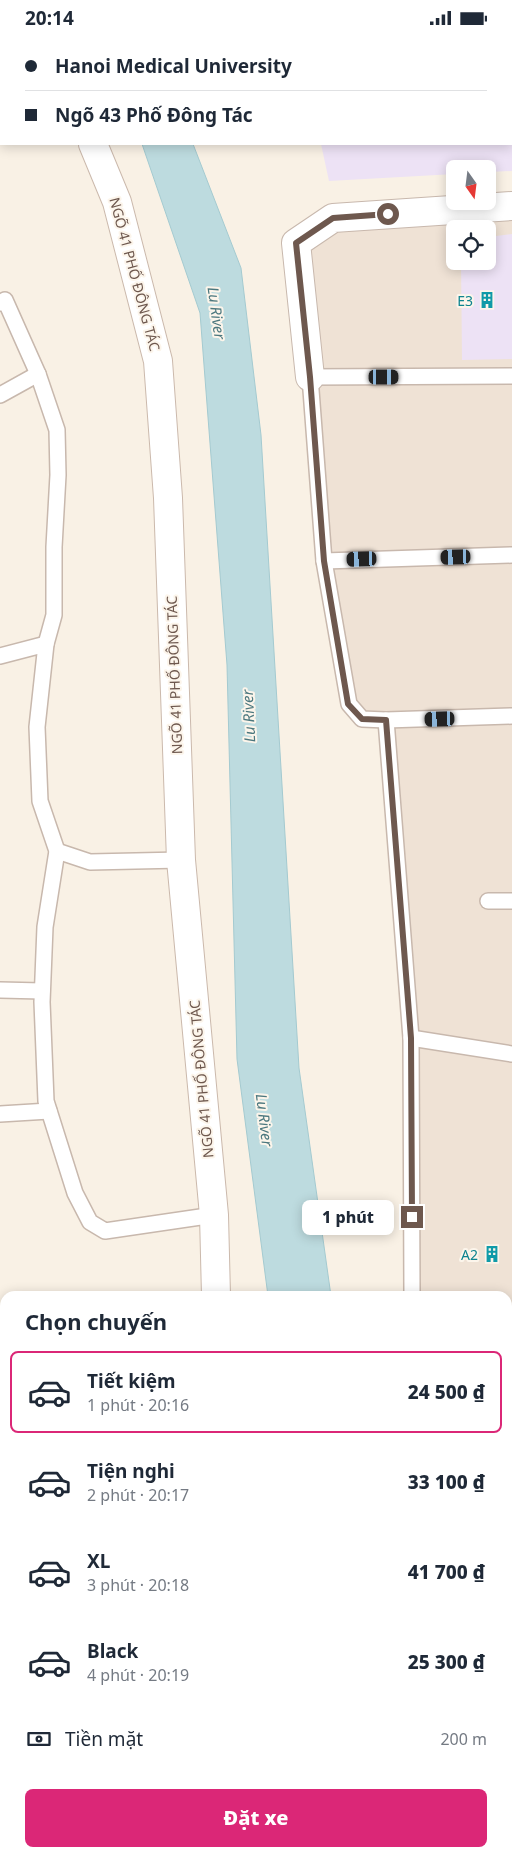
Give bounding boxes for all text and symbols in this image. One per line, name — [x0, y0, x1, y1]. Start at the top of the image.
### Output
text: 20:14 — [25, 5, 74, 31]
text: Hanoi Medical University — [55, 53, 292, 79]
text: Ngõ 43 Phố Đông Tác — [55, 102, 253, 128]
north arrow — [446, 160, 496, 210]
map controls — [446, 160, 496, 270]
street label: NGÕ 41 PHỐ ĐÔNG TÁC — [105, 195, 165, 353]
route start — [377, 203, 399, 225]
button: locate — [446, 220, 496, 270]
water label: Lu River — [203, 286, 231, 341]
building icon: E3 — [477, 290, 497, 310]
place label: E3 — [457, 291, 473, 310]
car — [369, 370, 399, 385]
car — [440, 549, 471, 565]
car — [346, 551, 377, 567]
street label: NGÕ 41 PHỐ ĐÔNG TÁC — [162, 595, 186, 755]
water label: Lu River — [237, 688, 259, 743]
car — [424, 711, 455, 727]
street label: NGÕ 41 PHỐ ĐÔNG TÁC — [185, 999, 217, 1159]
water label: Lu River — [252, 1093, 278, 1148]
callout: 1 phút — [302, 1199, 394, 1235]
text: 1 phút — [322, 1206, 374, 1228]
route end — [401, 1206, 423, 1228]
building icon: A2 — [482, 1244, 502, 1264]
place label: A2 — [461, 1245, 478, 1264]
text: Chọn chuyến — [25, 1306, 167, 1336]
text: Tiết kiệm — [87, 1368, 176, 1394]
icon: car — [27, 1370, 72, 1415]
text: 24 500 ₫ — [408, 1379, 485, 1405]
text: 1 phút · 20:16 — [87, 1394, 189, 1416]
text: Tiện nghi — [87, 1458, 175, 1484]
icon: car — [27, 1460, 72, 1505]
text: 33 100 ₫ — [408, 1469, 485, 1495]
text: 2 phút · 20:17 — [87, 1484, 189, 1506]
text: XL — [87, 1548, 110, 1574]
icon: car — [27, 1550, 72, 1595]
text: 41 700 ₫ — [408, 1559, 485, 1585]
text: 3 phút · 20:18 — [87, 1574, 189, 1596]
text: Black — [87, 1638, 138, 1664]
icon: car — [27, 1640, 72, 1685]
text: 25 300 ₫ — [408, 1649, 485, 1675]
text: 4 phút · 20:19 — [87, 1664, 189, 1686]
icon: cash — [25, 1725, 53, 1753]
text: Tiền mặt — [65, 1726, 143, 1752]
text: 200 m — [440, 1728, 487, 1750]
button: Đặt xe — [25, 1789, 487, 1847]

